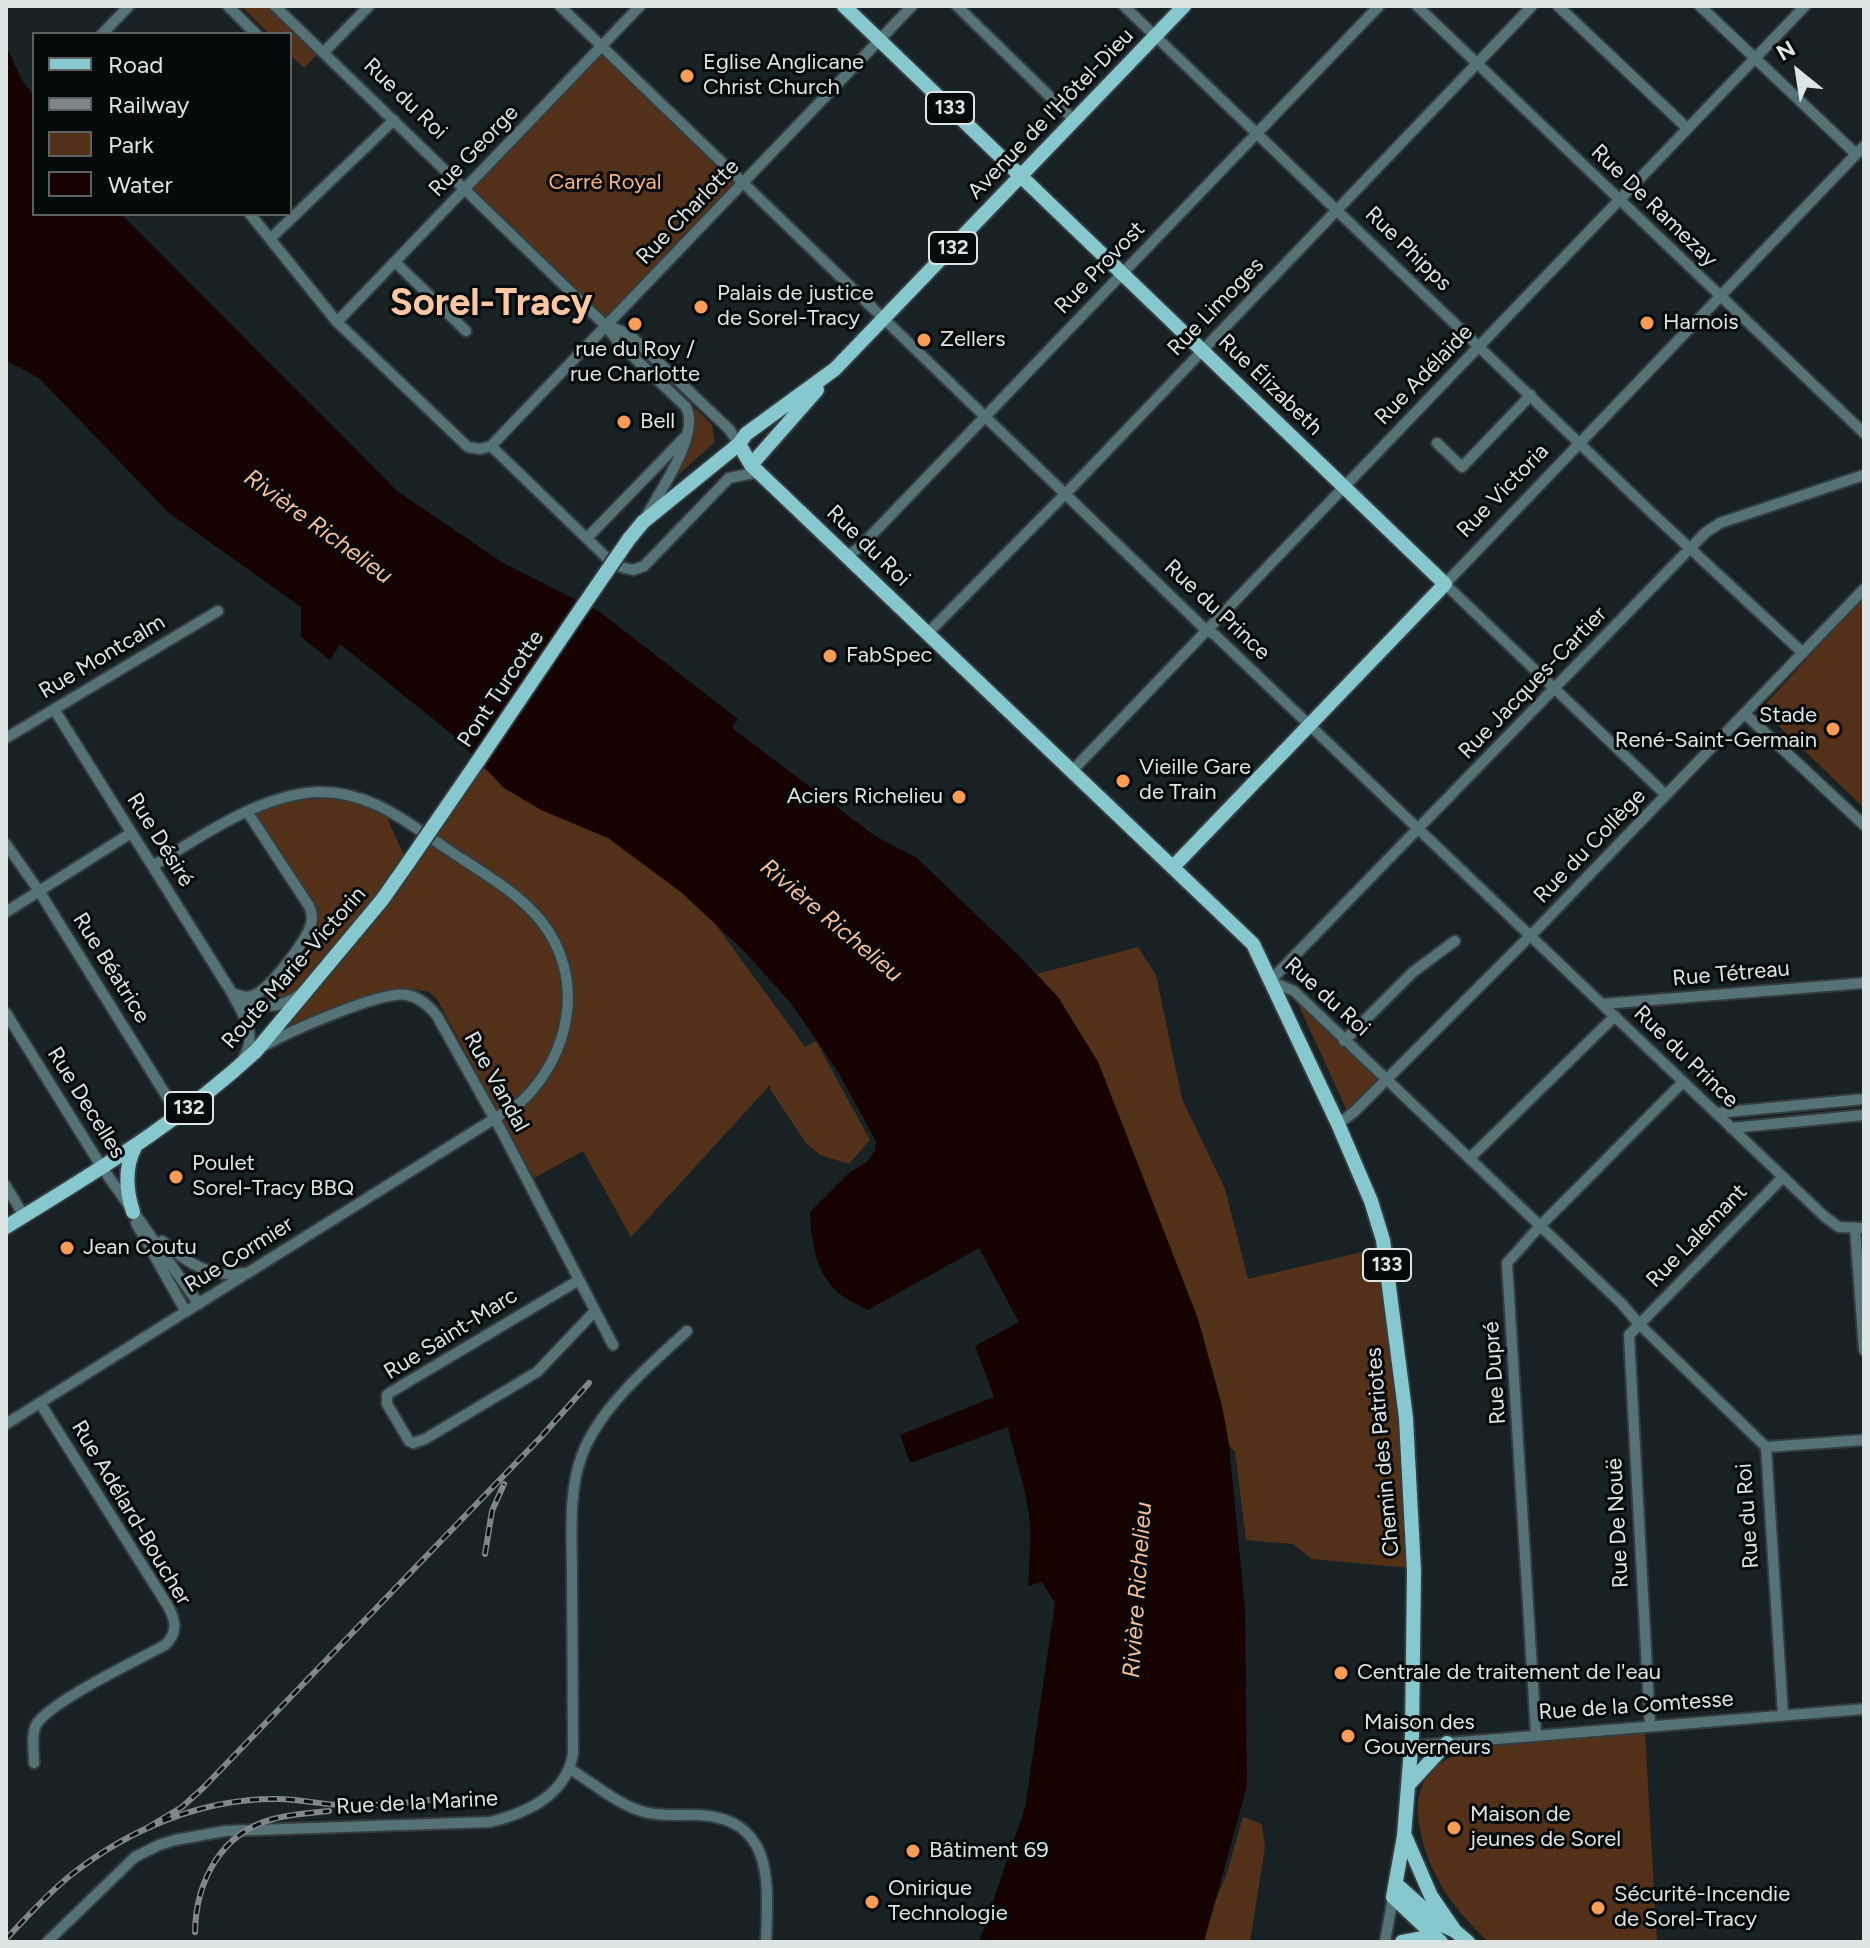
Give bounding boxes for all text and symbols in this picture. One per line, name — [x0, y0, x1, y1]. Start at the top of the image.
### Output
street label: Avenue de l'Hôtel-Dieu — [962, 23, 1140, 205]
legend — [32, 32, 292, 216]
north arrow — [1758, 32, 1838, 112]
text: N — [1772, 35, 1800, 67]
text: Road — [108, 50, 163, 79]
place label: Eglise Anglicane Christ Church — [703, 50, 864, 102]
street label: Rue du Roi — [358, 53, 452, 145]
marker: Eglise Anglicane Christ Church — [678, 67, 696, 85]
text: Railway — [108, 90, 189, 119]
road number: 133 — [926, 92, 974, 124]
street label: Rue George — [424, 100, 524, 202]
text: Park — [108, 130, 154, 159]
street label: Rue De Ramezay — [1585, 139, 1723, 273]
street label: Rue Charlotte — [631, 154, 745, 270]
text: Water — [108, 170, 173, 199]
park label: Carré Royal — [548, 170, 662, 196]
street label: Rue Phipps — [1359, 201, 1457, 297]
street label: Rue Provost — [1049, 216, 1151, 320]
road number: 132 — [929, 232, 977, 264]
street label: Rue Limoges — [1162, 252, 1270, 362]
district label: Sorel-Tracy — [390, 281, 592, 327]
place label: Palais de justice de Sorel-Tracy — [717, 281, 874, 332]
marker: Palais de justice de Sorel-Tracy — [692, 298, 710, 316]
place label: Harnois — [1663, 310, 1739, 336]
marker: Harnois — [1638, 314, 1656, 332]
marker: rue du Roy / rue Charlotte — [626, 315, 644, 333]
street label: Rue Adélaïde — [1370, 319, 1478, 431]
place label: Zellers — [940, 327, 1005, 353]
street label: Rue Élizabeth — [1213, 329, 1327, 441]
marker: Zellers — [915, 331, 933, 349]
place label: rue du Roy / rue Charlotte — [570, 337, 700, 388]
place label: Bell — [640, 409, 675, 435]
marker: Bell — [615, 413, 633, 431]
street label: Rue Victoria — [1452, 438, 1554, 544]
water label: Rivière Richelieu — [238, 463, 398, 591]
street label: Rue du Roi — [821, 500, 915, 592]
street label: Rue du Prince — [1158, 554, 1276, 666]
street label: Rue Jacques-Cartier — [1453, 601, 1613, 765]
street label: Rue Montcalm — [34, 609, 170, 705]
street label: Pont Turcotte — [452, 625, 550, 753]
place label: FabSpec — [846, 643, 932, 669]
marker: FabSpec — [821, 647, 839, 665]
place label: Stade René-Saint-Germain — [1615, 703, 1817, 754]
marker: Stade René-Saint-Germain — [1824, 720, 1842, 738]
place label: Vieille Gare de Train — [1139, 755, 1251, 806]
marker: Vieille Gare de Train — [1114, 772, 1132, 790]
street label: Rue du Collège — [1529, 783, 1651, 909]
place label: Aciers Richelieu — [787, 784, 943, 810]
street label: Rue Désiré — [121, 788, 199, 892]
marker: Aciers Richelieu — [950, 788, 968, 806]
water label: Rivière Richelieu — [754, 853, 908, 989]
street label: Route Marie-Victorin — [216, 882, 372, 1054]
street label: Rue Béatrice — [67, 908, 155, 1028]
street label: Rue du Roi — [1279, 952, 1375, 1042]
street label: Rue Tétreau — [1671, 956, 1791, 992]
street label: Rue du Prince — [1628, 1000, 1744, 1114]
street label: Rue Vandal — [458, 1027, 534, 1137]
street label: Rue Decelles — [41, 1042, 131, 1164]
road number: 132 — [165, 1092, 213, 1124]
place label: Poulet Sorel-Tracy BBQ — [192, 1151, 354, 1202]
marker: Poulet Sorel-Tracy BBQ — [167, 1168, 185, 1186]
street label: Rue Lalemant — [1641, 1179, 1753, 1293]
street label: Rue Cormier — [180, 1211, 298, 1299]
place label: Jean Coutu — [83, 1235, 197, 1261]
marker: Jean Coutu — [58, 1239, 76, 1257]
road number: 133 — [1363, 1249, 1411, 1281]
street label: Rue Saint-Marc — [379, 1282, 523, 1386]
street label: Rue Dupré — [1478, 1321, 1512, 1425]
street label: Chemin des Patriotes — [1361, 1346, 1405, 1558]
street label: Rue Adélard-Boucher — [65, 1416, 197, 1610]
street label: Rue De Nouë — [1601, 1457, 1635, 1589]
street label: Rue du Roi — [1731, 1462, 1765, 1570]
water label: Rivière Richelieu — [1117, 1501, 1159, 1679]
place label: Centrale de traitement de l'eau — [1357, 1660, 1661, 1686]
marker: Centrale de traitement de l'eau — [1332, 1664, 1350, 1682]
street label: Rue de la Comtesse — [1538, 1686, 1734, 1726]
place label: Maison des Gouverneurs — [1364, 1710, 1491, 1762]
marker: Maison des Gouverneurs — [1339, 1727, 1357, 1745]
street label: Rue de la Marine — [335, 1786, 499, 1820]
place label: Maison de jeunes de Sorel — [1470, 1802, 1621, 1854]
marker: Maison de jeunes de Sorel — [1445, 1819, 1463, 1837]
place label: Bâtiment 69 — [929, 1838, 1049, 1864]
marker: Bâtiment 69 — [904, 1842, 922, 1860]
place label: Onirique Technologie — [888, 1876, 1008, 1928]
place label: Sécurité-Incendie de Sorel-Tracy — [1614, 1882, 1790, 1934]
marker: Onirique Technologie — [863, 1893, 881, 1911]
marker: Sécurité-Incendie de Sorel-Tracy — [1589, 1899, 1607, 1917]

